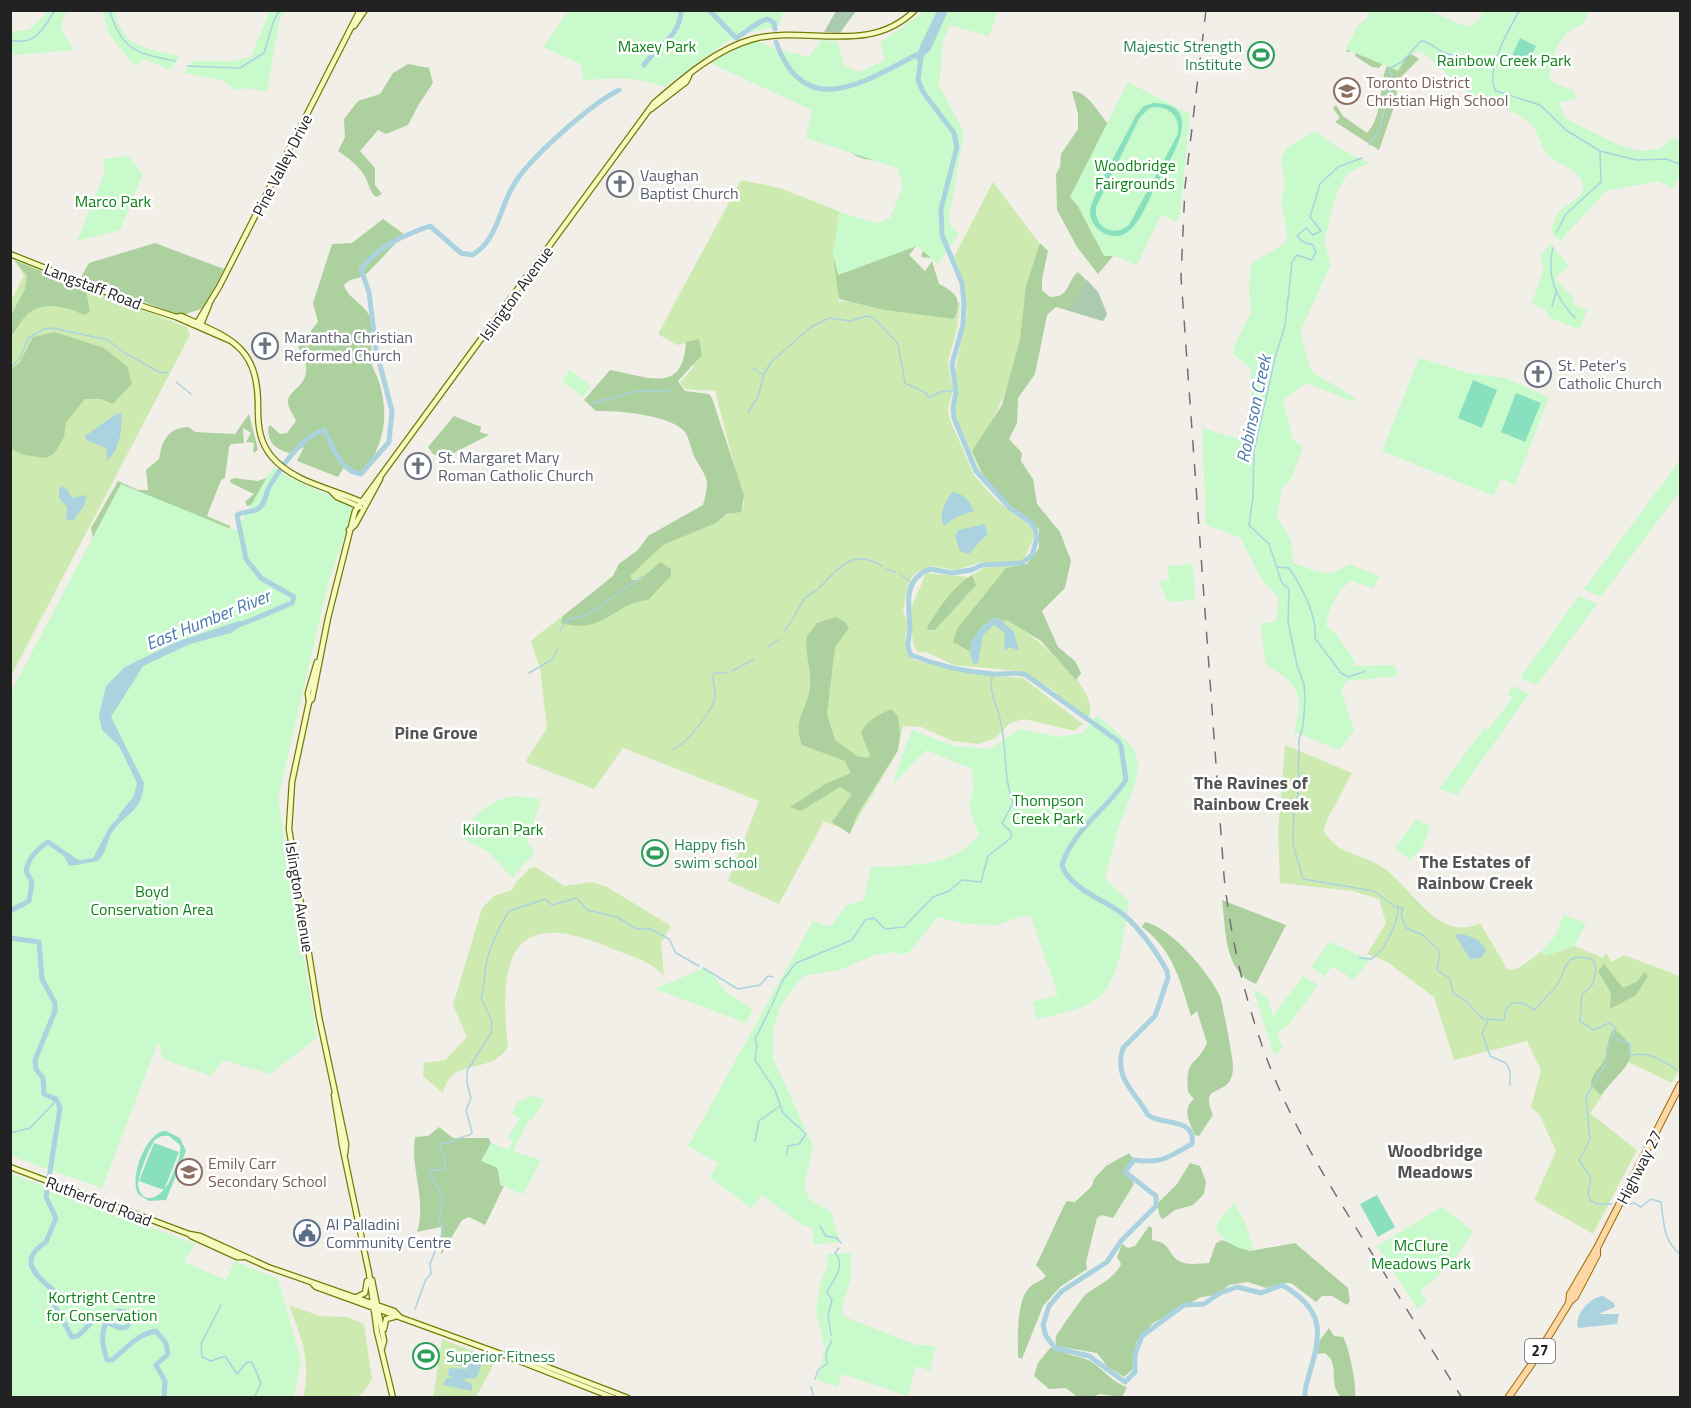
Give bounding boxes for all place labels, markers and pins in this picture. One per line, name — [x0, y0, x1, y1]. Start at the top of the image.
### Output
place label: Majestic Strength Institute — [1123, 34, 1242, 76]
sports icon: Majestic Strength Institute — [1246, 40, 1276, 70]
place label: Toronto District Christian High School — [1366, 70, 1509, 112]
school or university icon: Toronto District Christian High School — [1332, 76, 1362, 106]
place label: Vaughan Baptist Church — [640, 163, 739, 205]
church icon: Vaughan Baptist Church — [605, 169, 635, 199]
place label: Marantha Christian Reformed Church — [284, 325, 413, 367]
church icon: Marantha Christian Reformed Church — [250, 331, 280, 361]
place label: St. Peter's Catholic Church — [1558, 353, 1662, 395]
church icon: St. Peter's Catholic Church — [1523, 359, 1553, 389]
place label: St. Margaret Mary Roman Catholic Church — [438, 445, 593, 487]
church icon: St. Margaret Mary Roman Catholic Church — [403, 451, 433, 481]
place label: Happy fish swim school — [674, 832, 758, 874]
sports icon: Happy fish swim school — [640, 838, 670, 868]
place label: Emily Carr Secondary School — [208, 1151, 327, 1193]
school or university icon: Emily Carr Secondary School — [174, 1157, 204, 1187]
place label: Al Palladini Community Centre — [326, 1212, 451, 1254]
public building icon: Al Palladini Community Centre — [292, 1218, 322, 1248]
sports icon: Superior Fitness — [411, 1341, 441, 1371]
place label: Superior Fitness — [446, 1344, 555, 1368]

